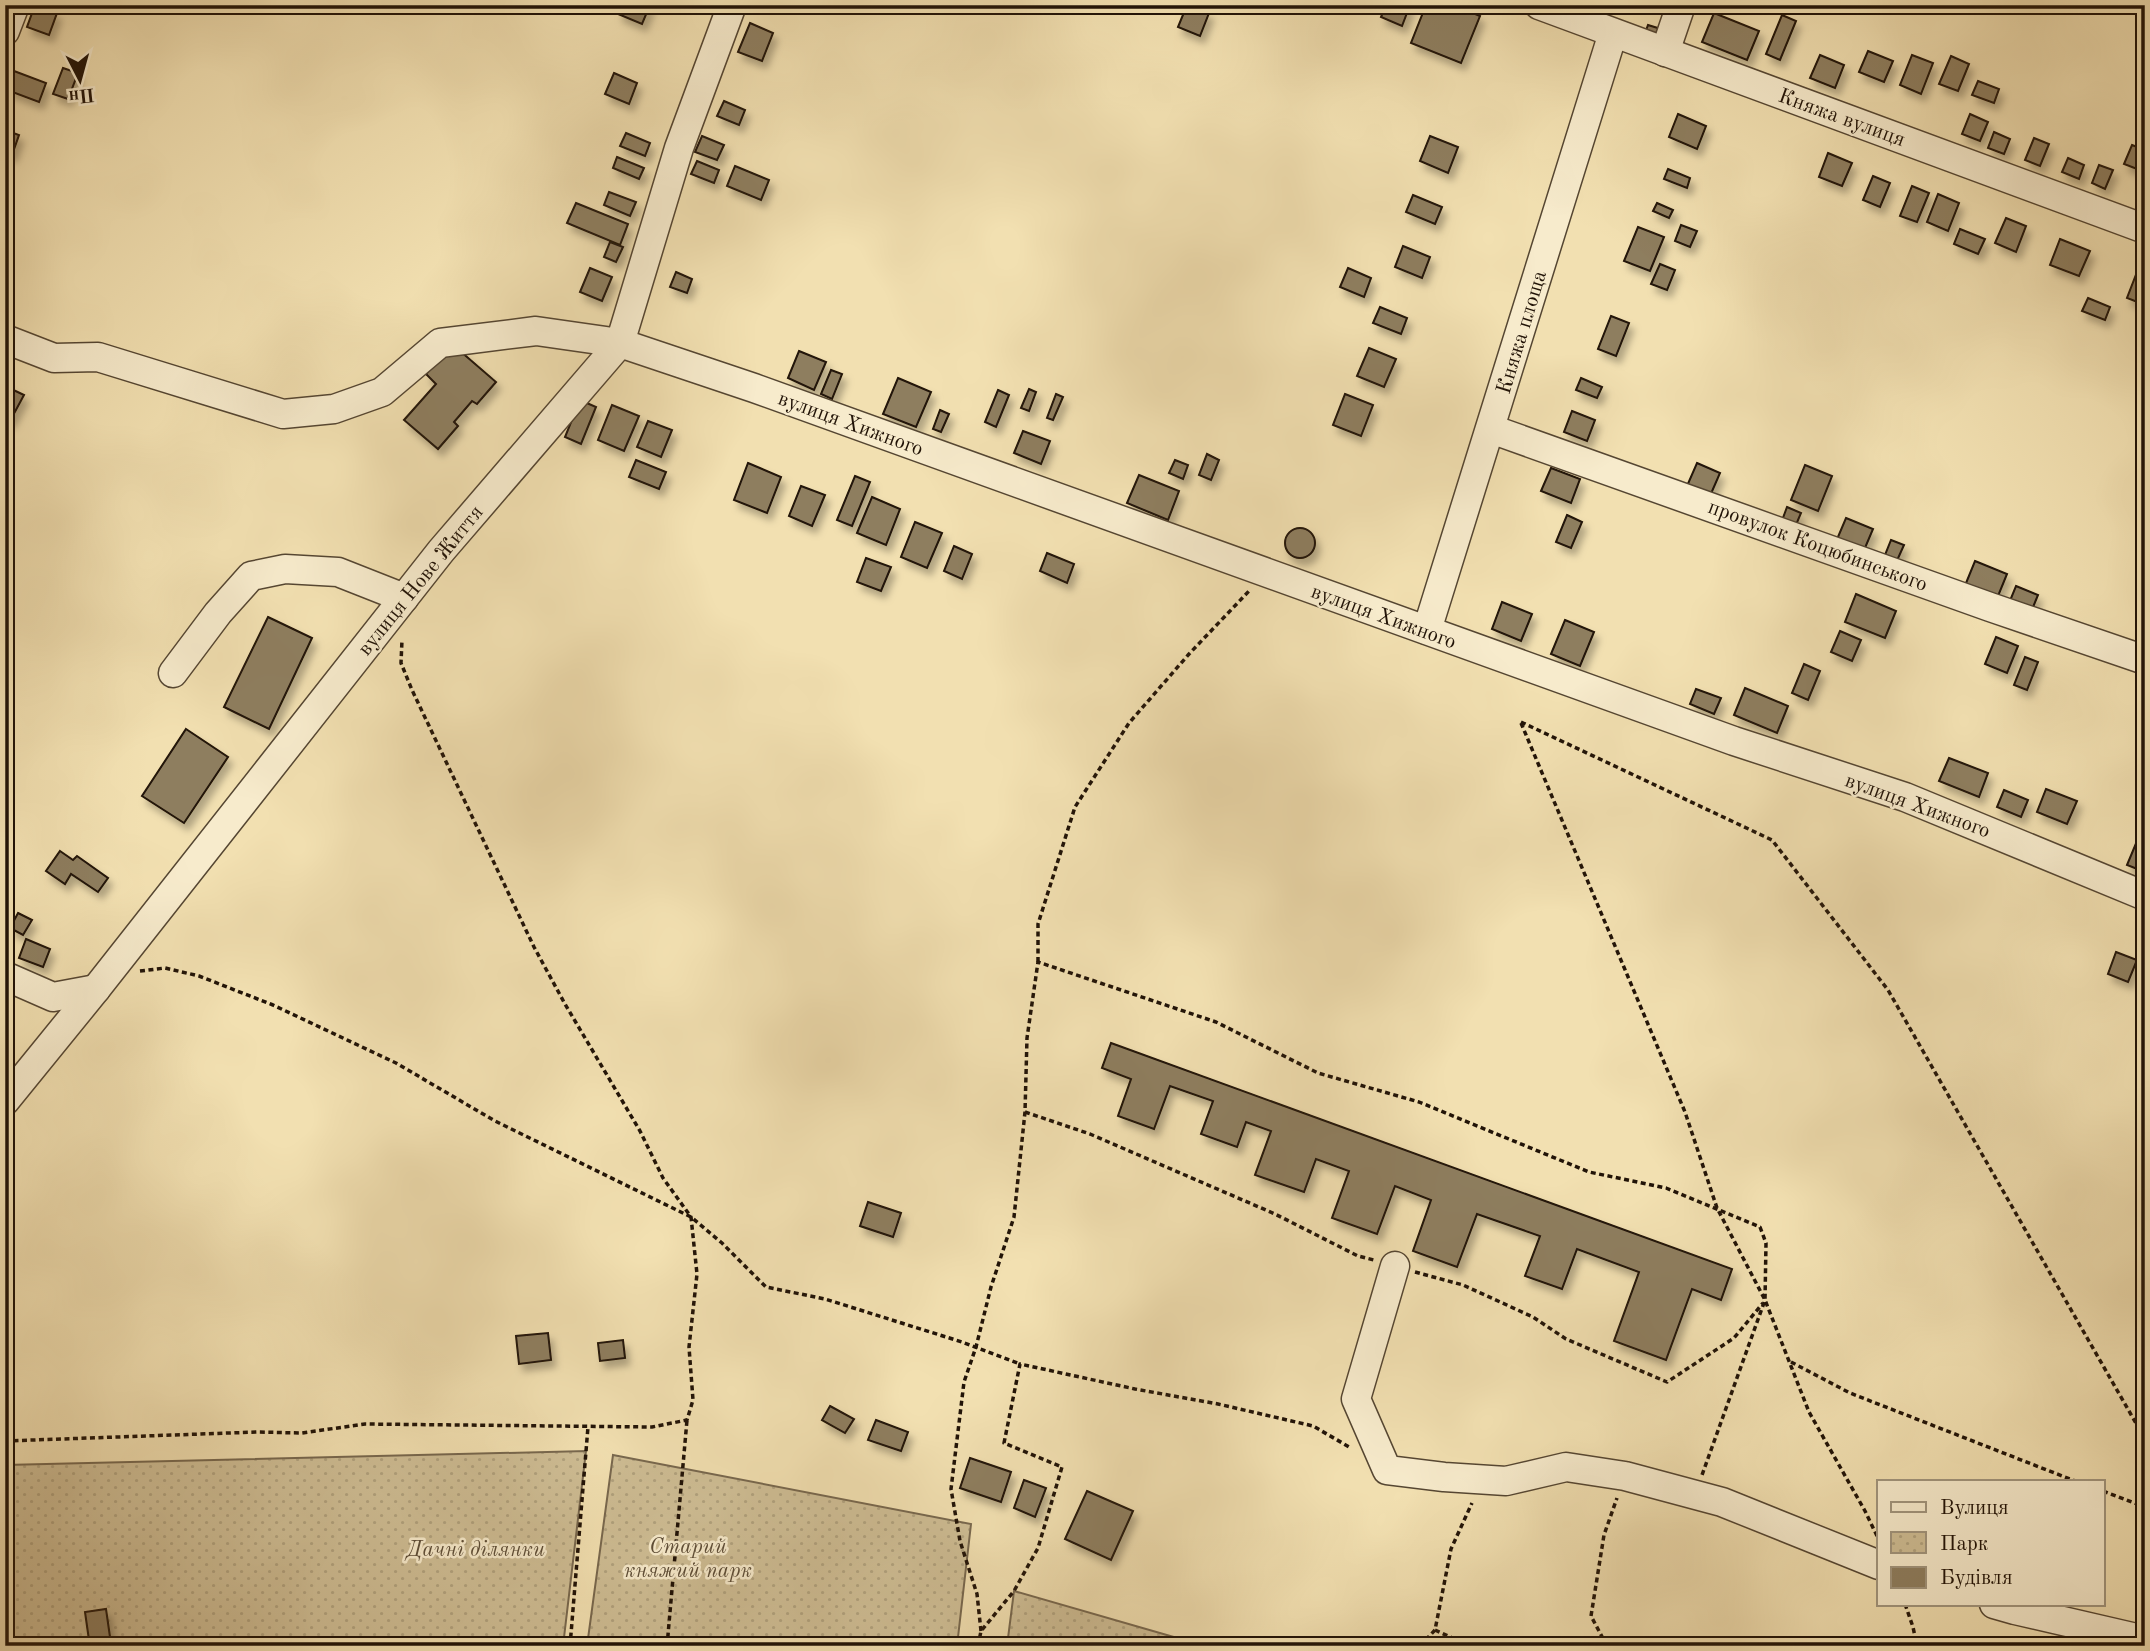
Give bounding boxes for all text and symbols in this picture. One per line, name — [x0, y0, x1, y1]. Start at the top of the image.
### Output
north arrow — [46, 46, 116, 116]
text: Пн — [68, 84, 96, 105]
street label: Княжа вулиця — [1775, 86, 1908, 151]
street label: Княжа площа — [1494, 268, 1551, 397]
street label: вулиця Хижного — [775, 388, 926, 460]
street label: провулок Коцюбинського — [1705, 497, 1930, 596]
street label: вулиця Нове Життя — [354, 502, 488, 660]
street label: вулиця Хижного — [1308, 581, 1459, 653]
street label: вулиця Хижного — [1842, 770, 1993, 842]
legend — [1877, 1480, 2104, 1606]
text: Вулиця — [1940, 1498, 2009, 1519]
text: Парк — [1940, 1534, 1989, 1555]
park label: Старий княжий парк — [624, 1537, 752, 1582]
park label: Дачні ділянки — [404, 1540, 545, 1561]
text: Будівля — [1940, 1568, 2013, 1589]

